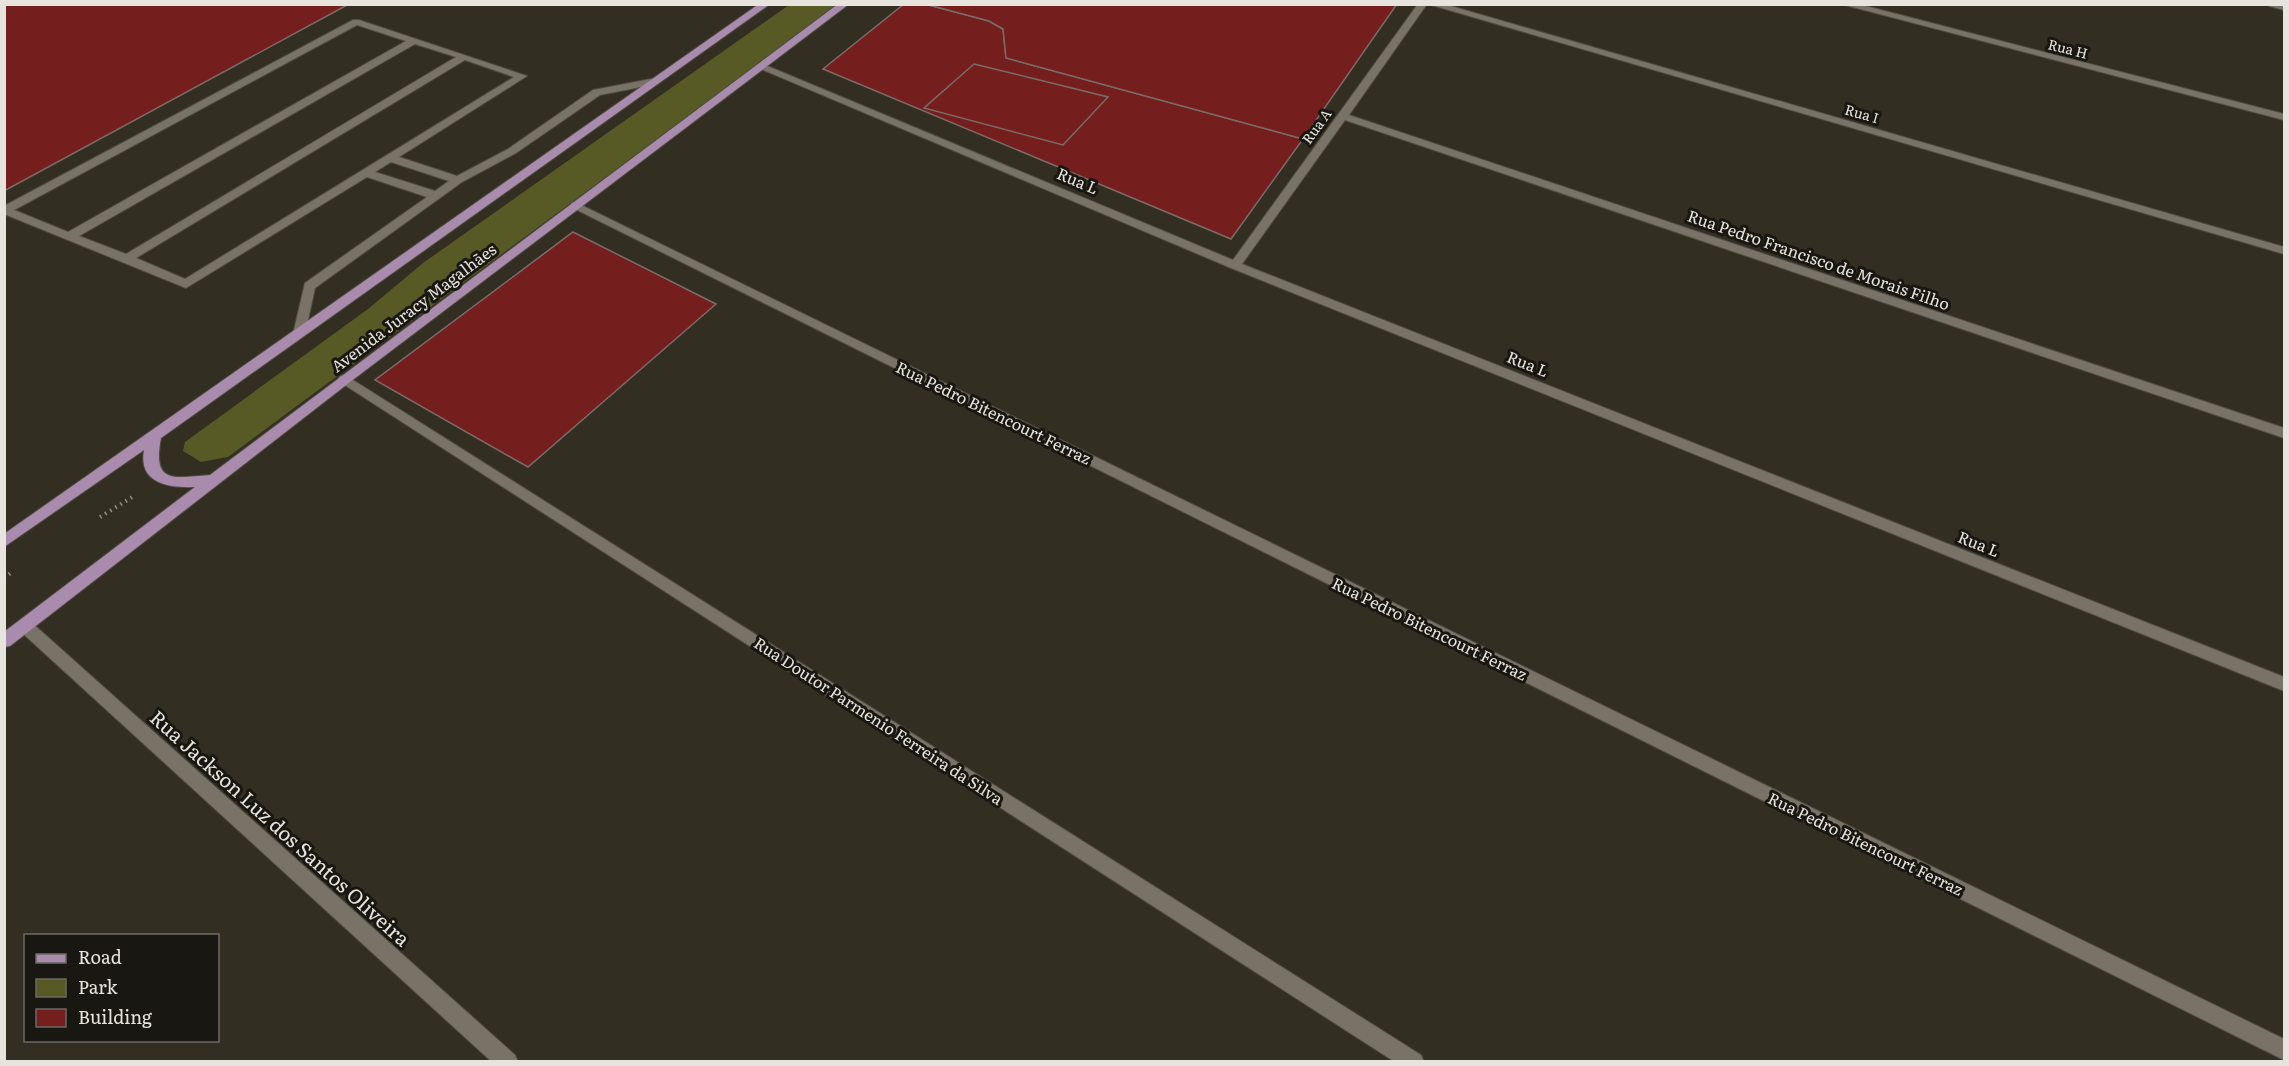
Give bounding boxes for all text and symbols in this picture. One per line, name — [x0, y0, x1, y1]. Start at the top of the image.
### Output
street label: Rua H — [2046, 33, 2090, 63]
street label: Rua I — [1843, 99, 1881, 127]
street label: Rua A — [1296, 104, 1336, 148]
street label: Rua L — [1053, 161, 1103, 199]
street label: Rua Pedro Francisco de Morais Filho — [1685, 203, 1953, 315]
street label: Avenida Juracy Magalhães — [325, 237, 501, 377]
street label: Rua L — [1504, 344, 1552, 382]
street label: Rua Pedro Bitencourt Ferraz — [892, 354, 1096, 470]
street label: Rua L — [1955, 524, 2003, 562]
street label: Rua Pedro Bitencourt Ferraz — [1328, 570, 1532, 686]
street label: Rua Doutor Parmenio Ferreira da Silva — [750, 630, 1009, 810]
street label: Rua Jackson Luz dos Santos Oliveira — [144, 702, 418, 952]
street label: Rua Pedro Bitencourt Ferraz — [1764, 785, 1968, 901]
legend — [24, 934, 219, 1042]
text: Road — [78, 943, 122, 970]
text: Park — [78, 973, 119, 1000]
text: Building — [78, 1003, 153, 1030]

